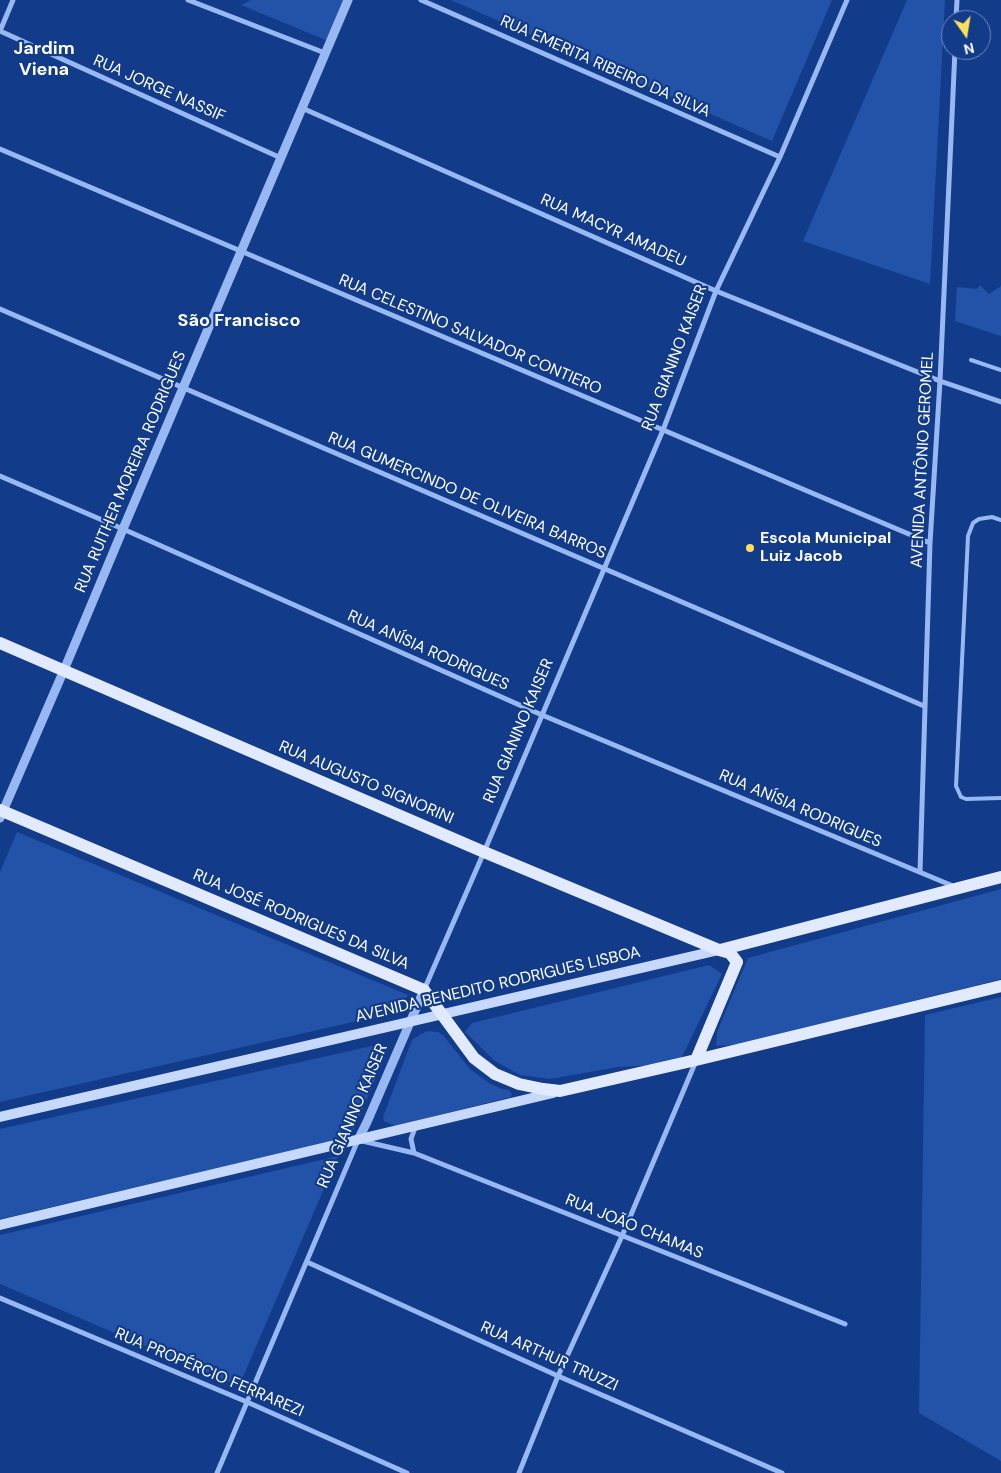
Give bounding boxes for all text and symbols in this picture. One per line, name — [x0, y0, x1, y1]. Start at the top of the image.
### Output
north arrow — [941, 10, 991, 60]
street label: RUA EMERITA RIBEIRO DA SILVA — [497, 12, 713, 122]
district label: Jardim Viena — [13, 38, 75, 80]
text: N — [962, 39, 976, 59]
street label: RUA JORGE NASSIF — [90, 51, 228, 127]
street label: RUA MACYR AMADEU — [537, 190, 689, 272]
street label: RUA CELESTINO SALVADOR CONTIERO — [336, 271, 604, 399]
street label: RUA GIANINO KAISER — [638, 282, 712, 434]
district label: São Francisco — [178, 310, 300, 332]
street label: RUA RUITHER MOREIRA RODRIGUES — [71, 348, 191, 596]
street label: AVENIDA ANTÔNIO GEROMEL — [908, 351, 938, 569]
street label: RUA GUMERCINDO DE OLIVEIRA BARROS — [325, 428, 609, 564]
place label: Escola Municipal Luiz Jacob — [760, 529, 891, 567]
marker: Escola Municipal Luiz Jacob — [744, 542, 756, 554]
street label: RUA ANÍSIA RODRIGUES — [344, 607, 512, 695]
street label: RUA GIANINO KAISER — [480, 656, 558, 806]
street label: RUA AUGUSTO SIGNORINI — [276, 737, 456, 829]
street label: RUA ANÍSIA RODRIGUES — [716, 766, 884, 852]
street label: RUA JOSÉ RODRIGUES DA SILVA — [190, 866, 412, 974]
street label: AVENIDA BENEDITO RODRIGUES LISBOA — [354, 943, 642, 1027]
street label: RUA GIANINO KAISER — [314, 1041, 392, 1191]
street label: RUA JOÃO CHAMAS — [562, 1191, 706, 1263]
street label: RUA ARTHUR TRUZZI — [477, 1318, 621, 1396]
street label: RUA PROPÉRCIO FERRAREZI — [112, 1324, 306, 1422]

